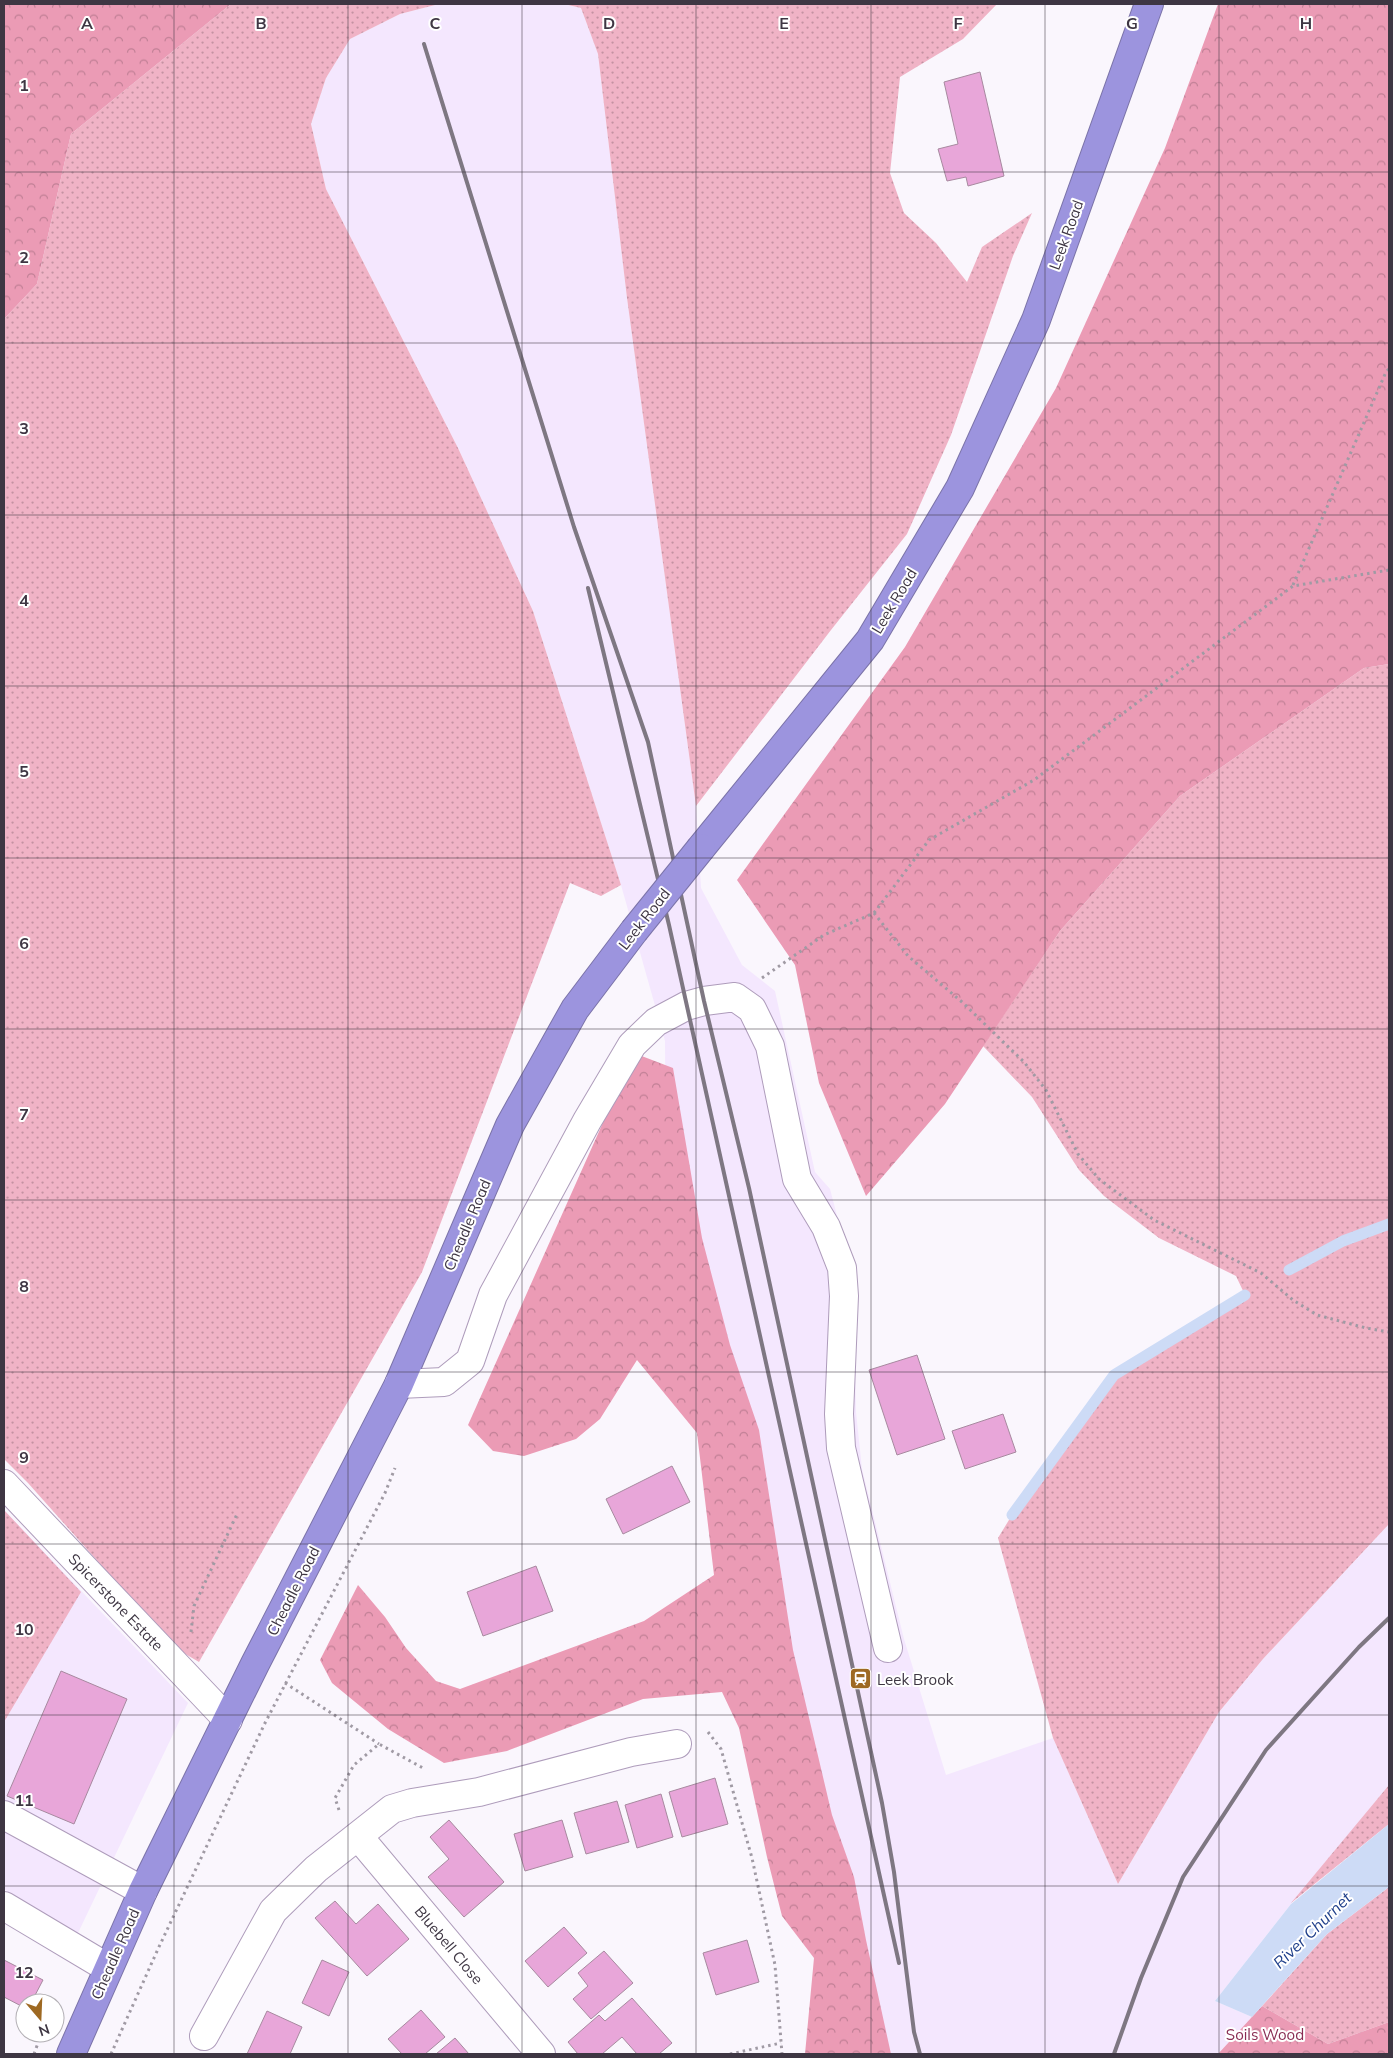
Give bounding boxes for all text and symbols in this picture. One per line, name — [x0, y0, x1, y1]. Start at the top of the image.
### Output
text: A — [81, 13, 93, 33]
text: B — [255, 13, 267, 33]
text: C — [430, 13, 441, 33]
text: D — [603, 13, 615, 33]
text: E — [779, 13, 789, 33]
text: F — [953, 13, 963, 33]
text: G — [1126, 13, 1138, 33]
text: H — [1300, 13, 1312, 33]
text: 1 — [19, 75, 29, 95]
street label: Leek Road — [1045, 198, 1087, 272]
text: 2 — [19, 247, 29, 267]
text: 3 — [19, 418, 29, 438]
street label: Leek Road — [867, 565, 921, 637]
text: 4 — [19, 590, 29, 610]
text: 5 — [19, 761, 29, 781]
street label: Leek Road — [614, 884, 674, 954]
text: 6 — [19, 933, 29, 953]
text: 7 — [19, 1104, 29, 1124]
street label: Cheadle Road — [439, 1176, 495, 1274]
text: 8 — [19, 1276, 29, 1296]
text: 9 — [19, 1447, 29, 1467]
street label: Cheadle Road — [262, 1543, 324, 1639]
street label: Spicerstone Estate — [65, 1549, 167, 1655]
text: 10 — [14, 1619, 34, 1639]
station icon: Leek Brook — [849, 1667, 873, 1691]
place label: Leek Brook — [877, 1670, 954, 1689]
text: 11 — [14, 1790, 34, 1810]
water label: River Churnet — [1269, 1887, 1356, 1972]
street label: Bluebell Close — [411, 1902, 487, 1988]
street label: Cheadle Road — [86, 1906, 144, 2002]
text: 12 — [14, 1962, 34, 1982]
north arrow — [15, 1993, 65, 2043]
text: N — [36, 2020, 52, 2041]
park label: Soils Wood — [1226, 2025, 1304, 2044]

